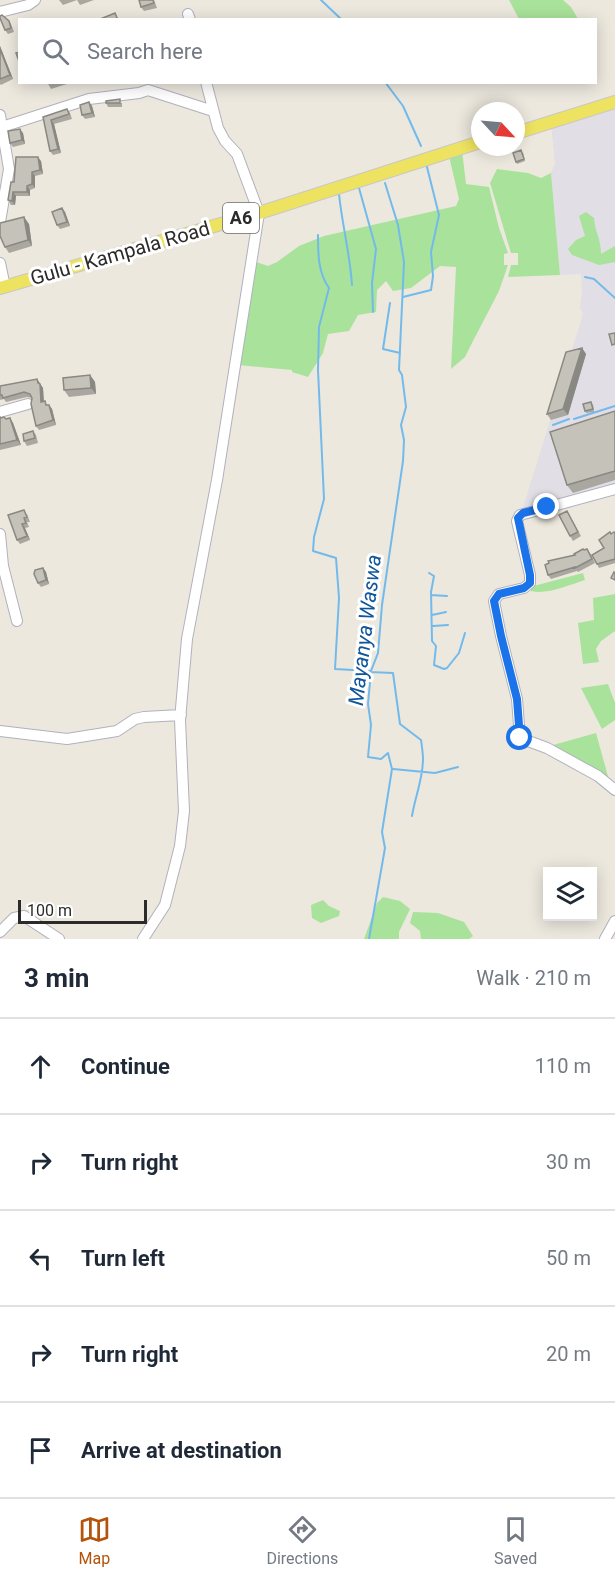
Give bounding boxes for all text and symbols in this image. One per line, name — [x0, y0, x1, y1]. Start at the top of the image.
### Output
search box — [18, 18, 597, 84]
icon: search — [39, 35, 72, 68]
text: Search here — [87, 39, 203, 64]
north arrow — [471, 102, 525, 156]
road number: A6 — [223, 203, 259, 233]
street label: Gulu - Kampala Road — [27, 216, 213, 290]
route end — [533, 493, 559, 519]
water label: Mayanya Waswa — [344, 553, 386, 707]
route start — [506, 724, 532, 750]
map controls — [543, 867, 597, 921]
button: layers — [543, 867, 597, 921]
scale bar — [18, 897, 147, 924]
text: 100 m — [27, 901, 72, 920]
text: 3 min — [24, 963, 89, 993]
text: Walk · 210 m — [476, 966, 591, 990]
icon: ahead — [24, 1050, 57, 1083]
text: Continue — [81, 1054, 170, 1079]
text: 110 m — [535, 1054, 591, 1078]
icon: right — [24, 1146, 57, 1179]
text: Turn right — [81, 1150, 178, 1175]
text: 30 m — [546, 1150, 591, 1174]
icon: left — [24, 1242, 57, 1275]
text: Turn left — [81, 1246, 165, 1271]
text: 50 m — [546, 1246, 591, 1270]
icon: right — [24, 1338, 57, 1371]
text: Turn right — [81, 1342, 178, 1367]
text: 20 m — [546, 1342, 591, 1366]
icon: arrive — [24, 1434, 57, 1467]
text: Arrive at destination — [81, 1438, 282, 1463]
tab: Map — [78, 1513, 111, 1568]
tab: Directions — [266, 1513, 338, 1568]
tab: Saved — [494, 1513, 537, 1568]

